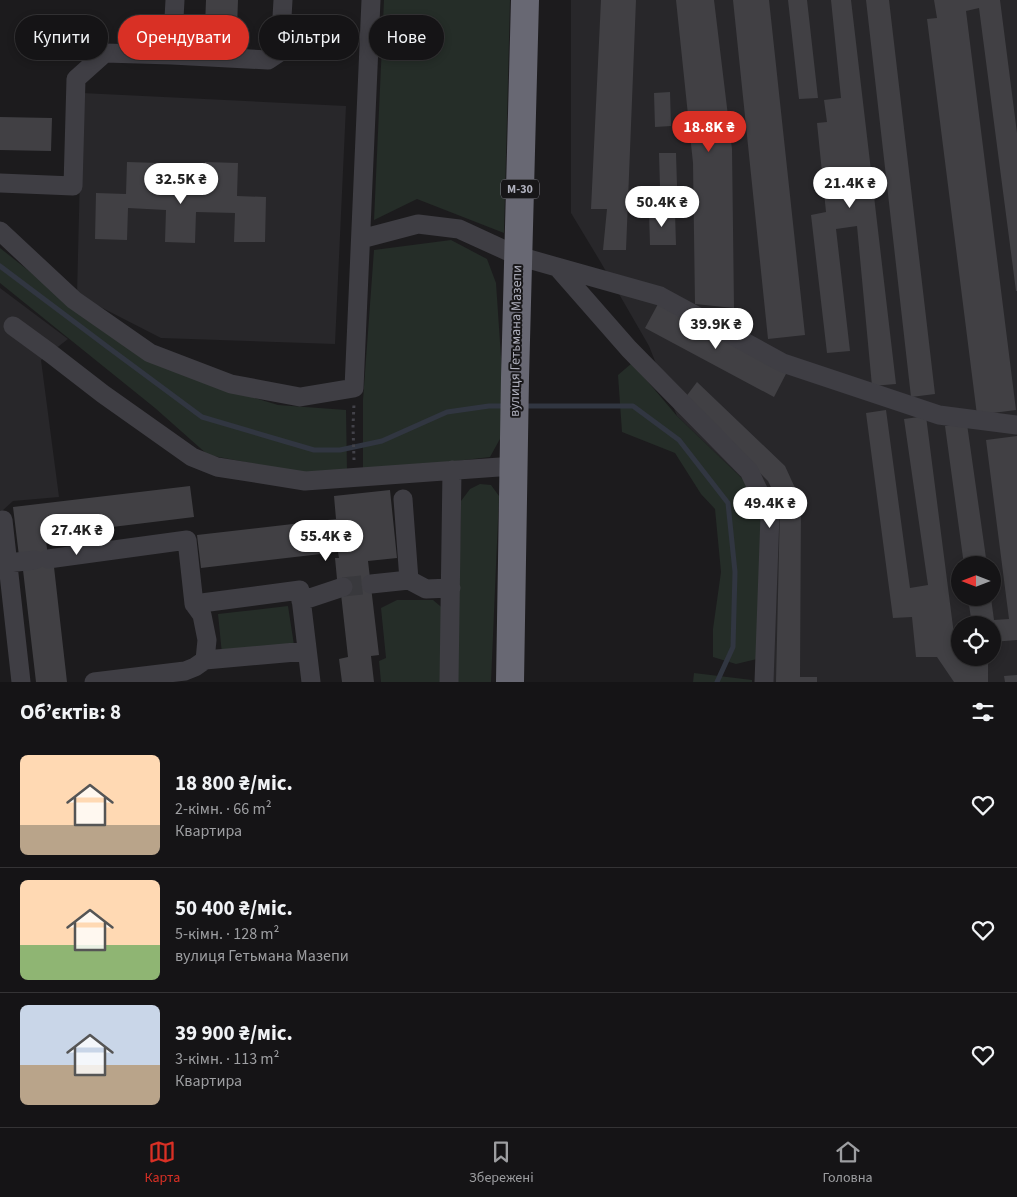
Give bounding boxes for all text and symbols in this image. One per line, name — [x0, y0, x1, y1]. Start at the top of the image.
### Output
chip: Купити — [15, 15, 108, 60]
chip: Орендувати — [118, 15, 249, 60]
chip: Фільтри — [259, 15, 359, 60]
chip: Нове — [369, 15, 444, 60]
pin: 18.8K ₴ — [663, 110, 755, 153]
text: 18.8K ₴ — [683, 116, 735, 138]
pin: 32.5K ₴ — [135, 162, 227, 205]
pin: 21.4K ₴ — [804, 166, 896, 209]
text: 32.5K ₴ — [155, 168, 207, 190]
text: 21.4K ₴ — [824, 172, 876, 194]
road number: М-30 — [501, 180, 539, 198]
pin: 50.4K ₴ — [616, 186, 708, 228]
text: 50.4K ₴ — [636, 191, 688, 213]
street label: вулиця Гетьмана Мазепи — [505, 265, 527, 417]
pin: 39.9K ₴ — [670, 308, 762, 350]
text: 39.9K ₴ — [690, 313, 742, 335]
pin: 49.4K ₴ — [724, 486, 816, 529]
text: 49.4K ₴ — [744, 492, 796, 514]
pin: 27.4K ₴ — [31, 514, 123, 556]
text: 27.4K ₴ — [51, 519, 103, 541]
pin: 55.4K ₴ — [280, 520, 372, 562]
text: 55.4K ₴ — [300, 525, 352, 547]
north arrow — [951, 556, 1001, 606]
map controls — [951, 556, 1001, 666]
button: locate — [951, 616, 1001, 666]
text: Об’єктів: 8 — [20, 697, 121, 727]
icon: filters — [969, 698, 997, 726]
text: 18 800 ₴/міс. — [175, 768, 293, 798]
icon: home — [60, 775, 120, 835]
icon: heart — [969, 791, 997, 819]
text: 2-кімн. · 66 m² — [175, 798, 272, 820]
text: Квартира — [175, 820, 242, 842]
text: 50 400 ₴/міс. — [175, 893, 293, 923]
icon: home — [60, 900, 120, 960]
icon: heart — [969, 916, 997, 944]
text: 5-кімн. · 128 m² — [175, 923, 279, 945]
text: вулиця Гетьмана Мазепи — [175, 945, 349, 967]
text: 39 900 ₴/міс. — [175, 1018, 293, 1048]
icon: home — [60, 1025, 120, 1085]
icon: heart — [969, 1041, 997, 1069]
text: 3-кімн. · 113 m² — [175, 1048, 279, 1070]
text: Квартира — [175, 1070, 242, 1092]
tab: Карта — [144, 1138, 180, 1188]
tab: Збережені — [469, 1138, 534, 1188]
tab: Головна — [822, 1138, 873, 1188]

